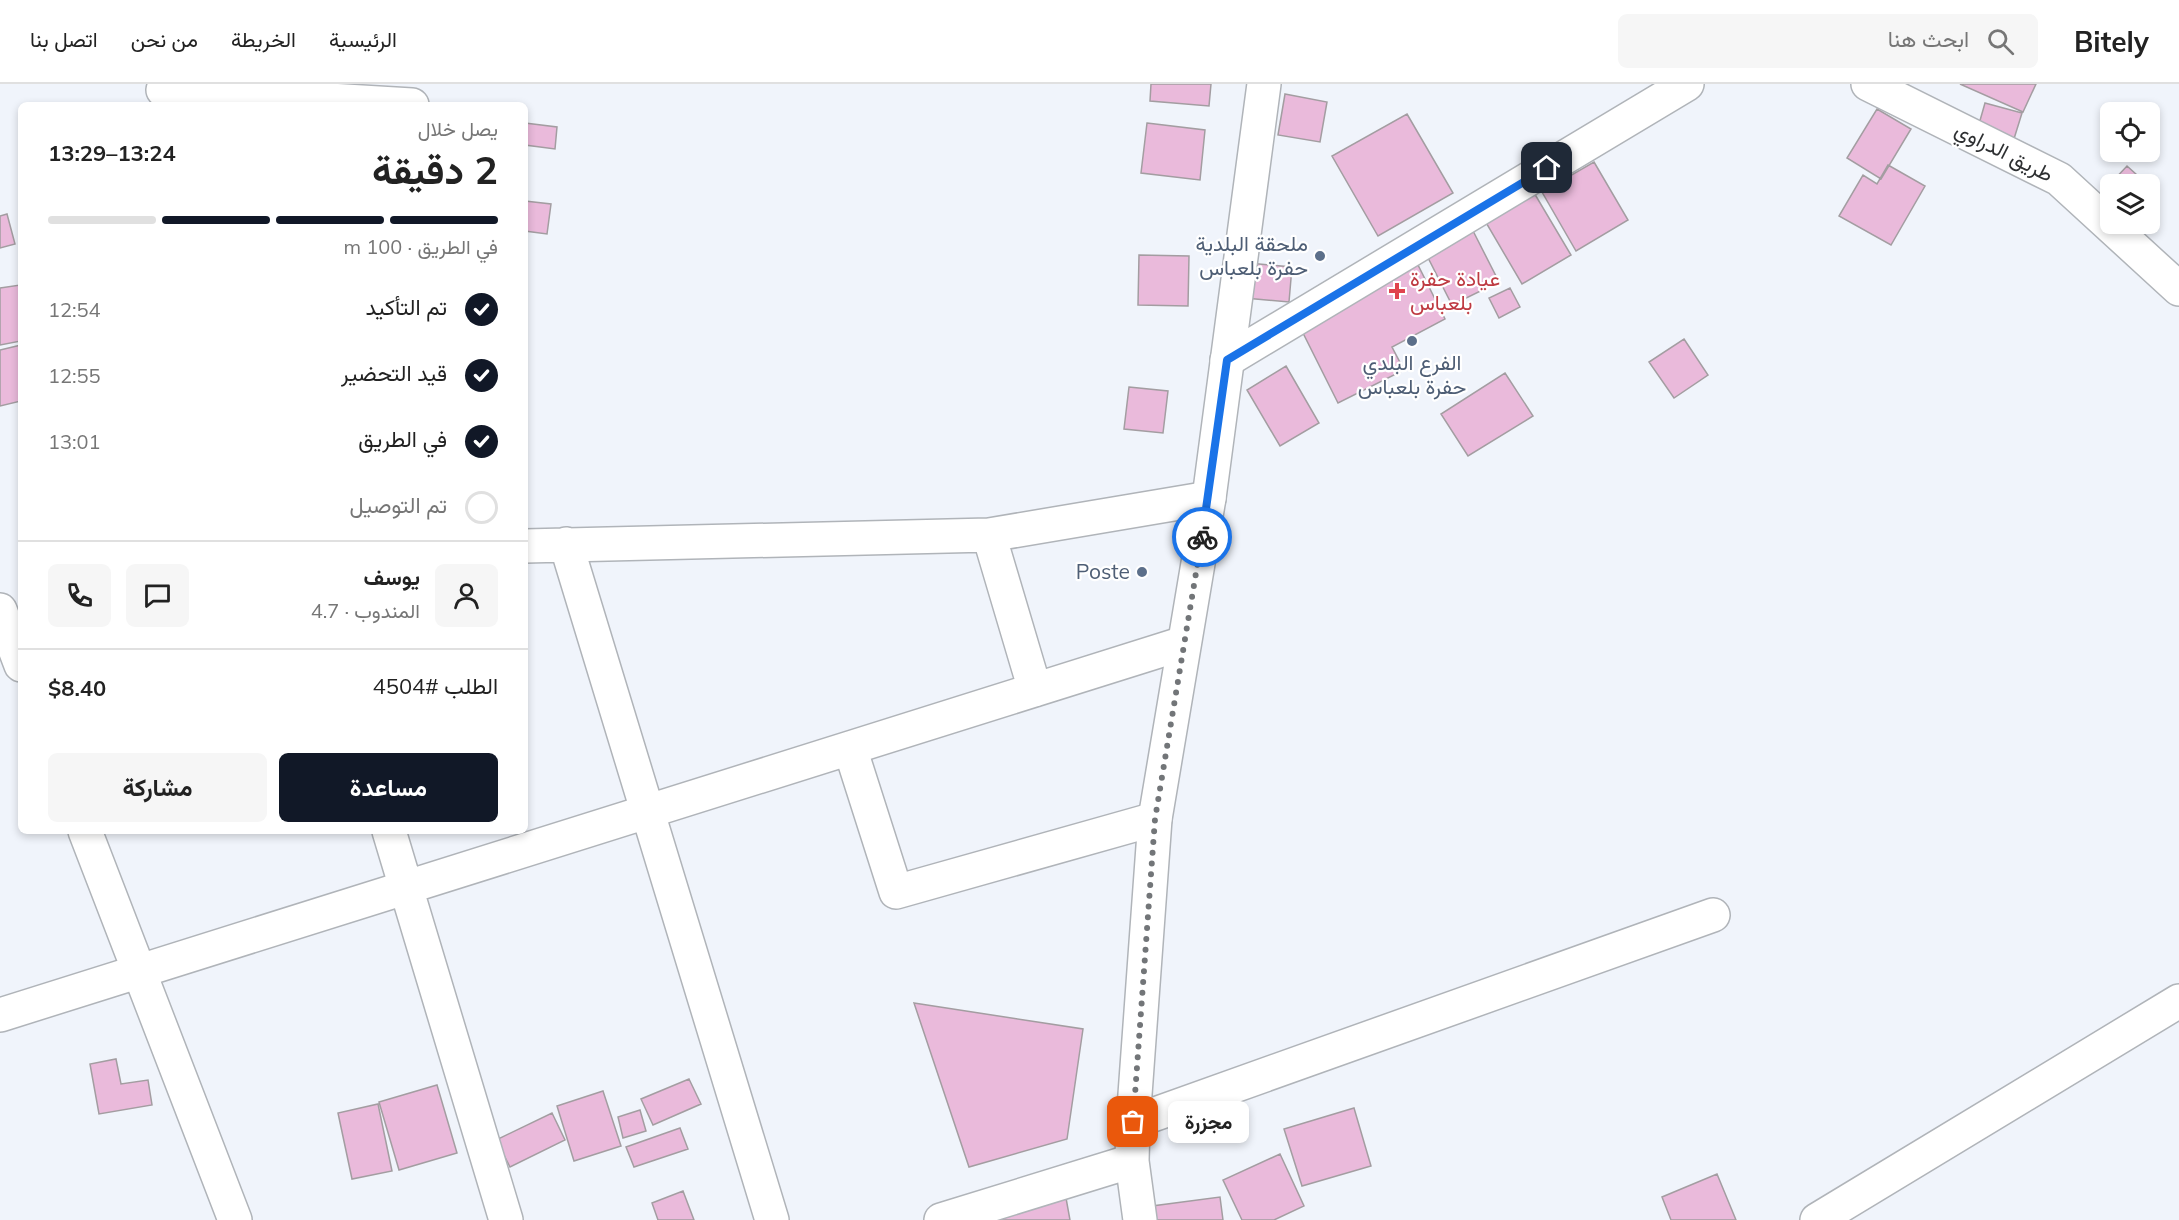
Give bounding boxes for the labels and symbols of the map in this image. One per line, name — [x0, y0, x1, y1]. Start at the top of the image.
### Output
street label: طريق الدراوي — [1949, 115, 2058, 191]
pin — [1521, 142, 1572, 193]
place label: ملحقة البلدية حفرة بلعباس — [1196, 230, 1308, 281]
marker: ملحقة البلدية حفرة بلعباس — [1313, 249, 1327, 263]
place label: عيادة حفرة بلعباس — [1410, 265, 1500, 315]
marker: عيادة حفرة بلعباس — [1388, 282, 1406, 300]
marker: الفرع البلدي حفرة بلعباس — [1405, 334, 1419, 348]
place label: الفرع البلدي حفرة بلعباس — [1358, 349, 1466, 400]
courier — [1172, 507, 1232, 567]
place label: Poste — [1076, 558, 1130, 584]
marker: Poste — [1135, 565, 1149, 579]
pin — [1107, 1096, 1158, 1147]
callout: مجزرة — [1169, 1101, 1250, 1143]

